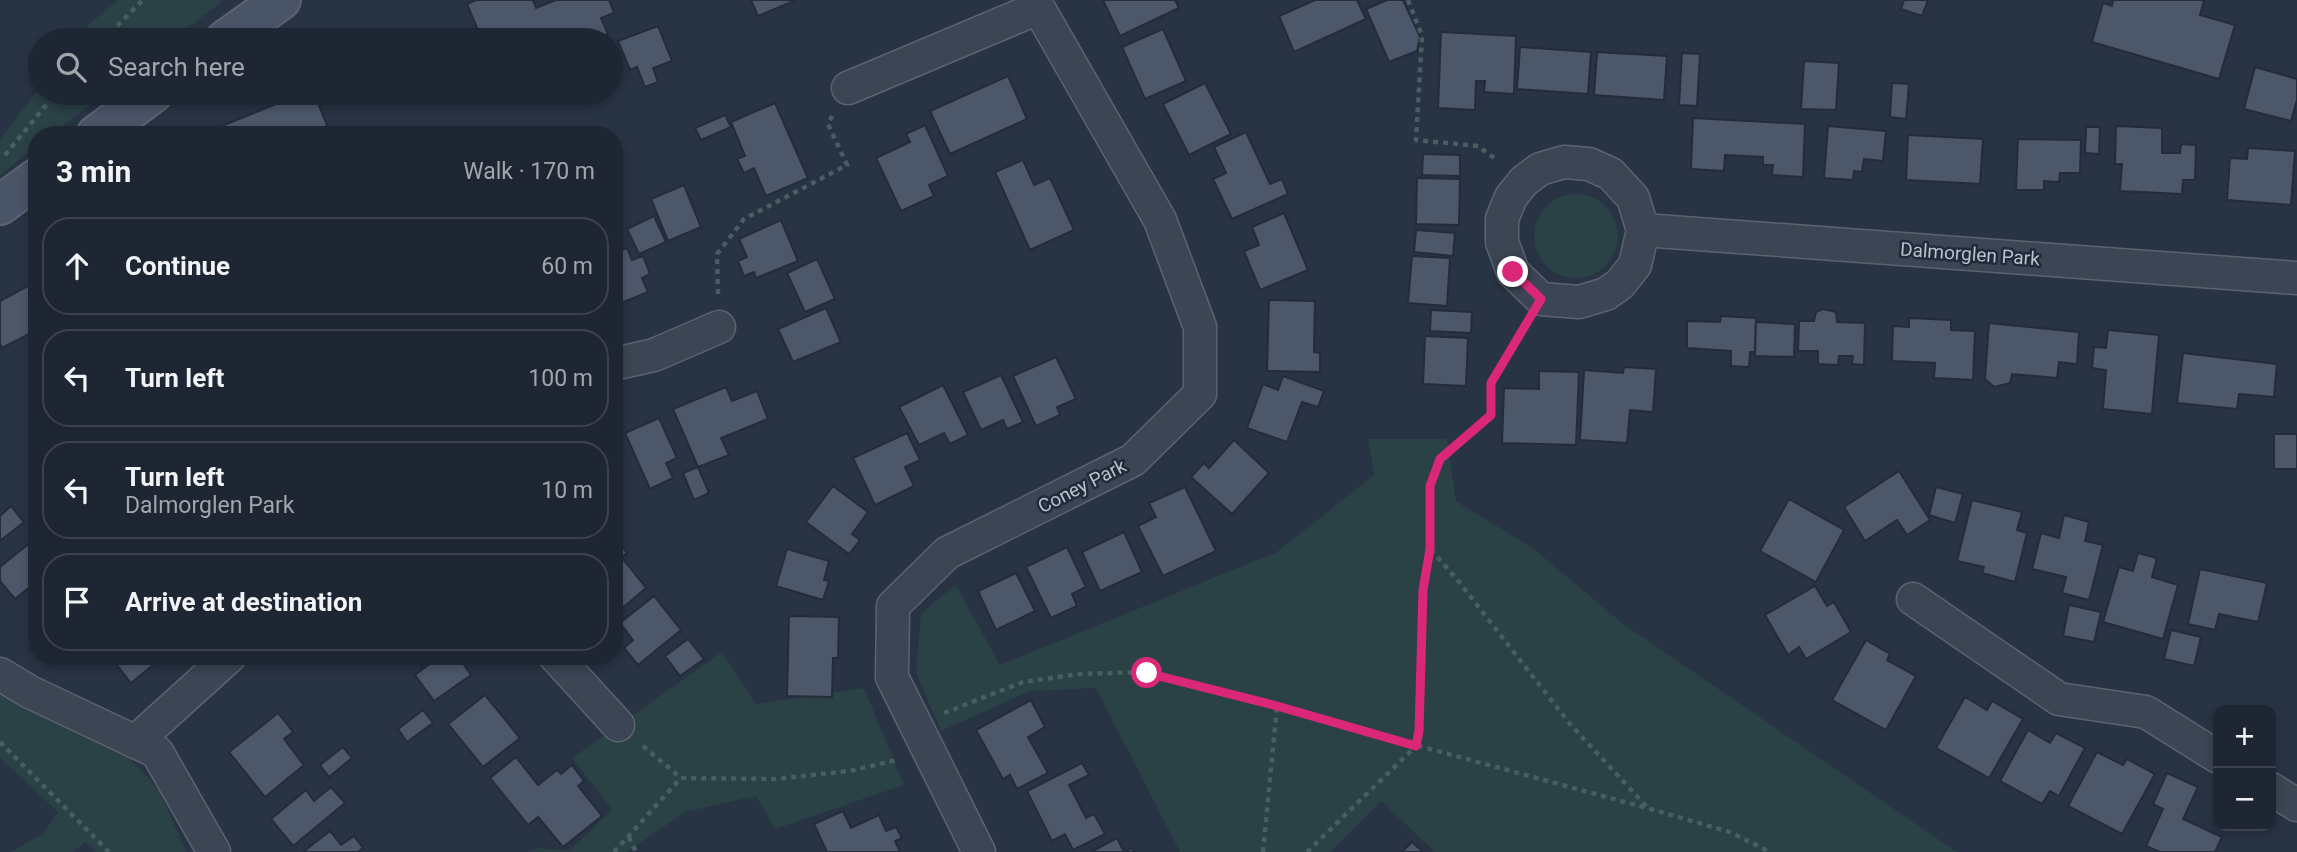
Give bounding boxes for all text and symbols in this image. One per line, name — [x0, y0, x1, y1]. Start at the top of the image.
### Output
search box — [28, 28, 623, 105]
icon: search — [52, 48, 90, 86]
text: Search here — [108, 52, 245, 82]
text: 3 min — [56, 154, 131, 189]
text: Walk · 170 m — [463, 158, 595, 185]
street label: Dalmorglen Park — [1899, 238, 2041, 270]
icon: ahead — [58, 247, 96, 285]
text: Continue — [125, 251, 230, 281]
text: 60 m — [541, 253, 593, 280]
route end — [1497, 256, 1528, 287]
icon: left — [58, 359, 96, 397]
text: Turn left — [125, 363, 224, 393]
text: 100 m — [528, 365, 593, 392]
street label: Coney Park — [1034, 454, 1130, 518]
text: Turn left — [125, 462, 224, 492]
icon: left — [58, 471, 96, 509]
text: 10 m — [541, 477, 593, 504]
text: Dalmorglen Park — [125, 492, 295, 519]
icon: arrive — [58, 583, 96, 621]
text: Arrive at destination — [125, 587, 362, 617]
route start — [1131, 657, 1162, 688]
map controls — [2213, 705, 2276, 831]
button: + — [2213, 705, 2276, 768]
button: − — [2213, 768, 2276, 831]

